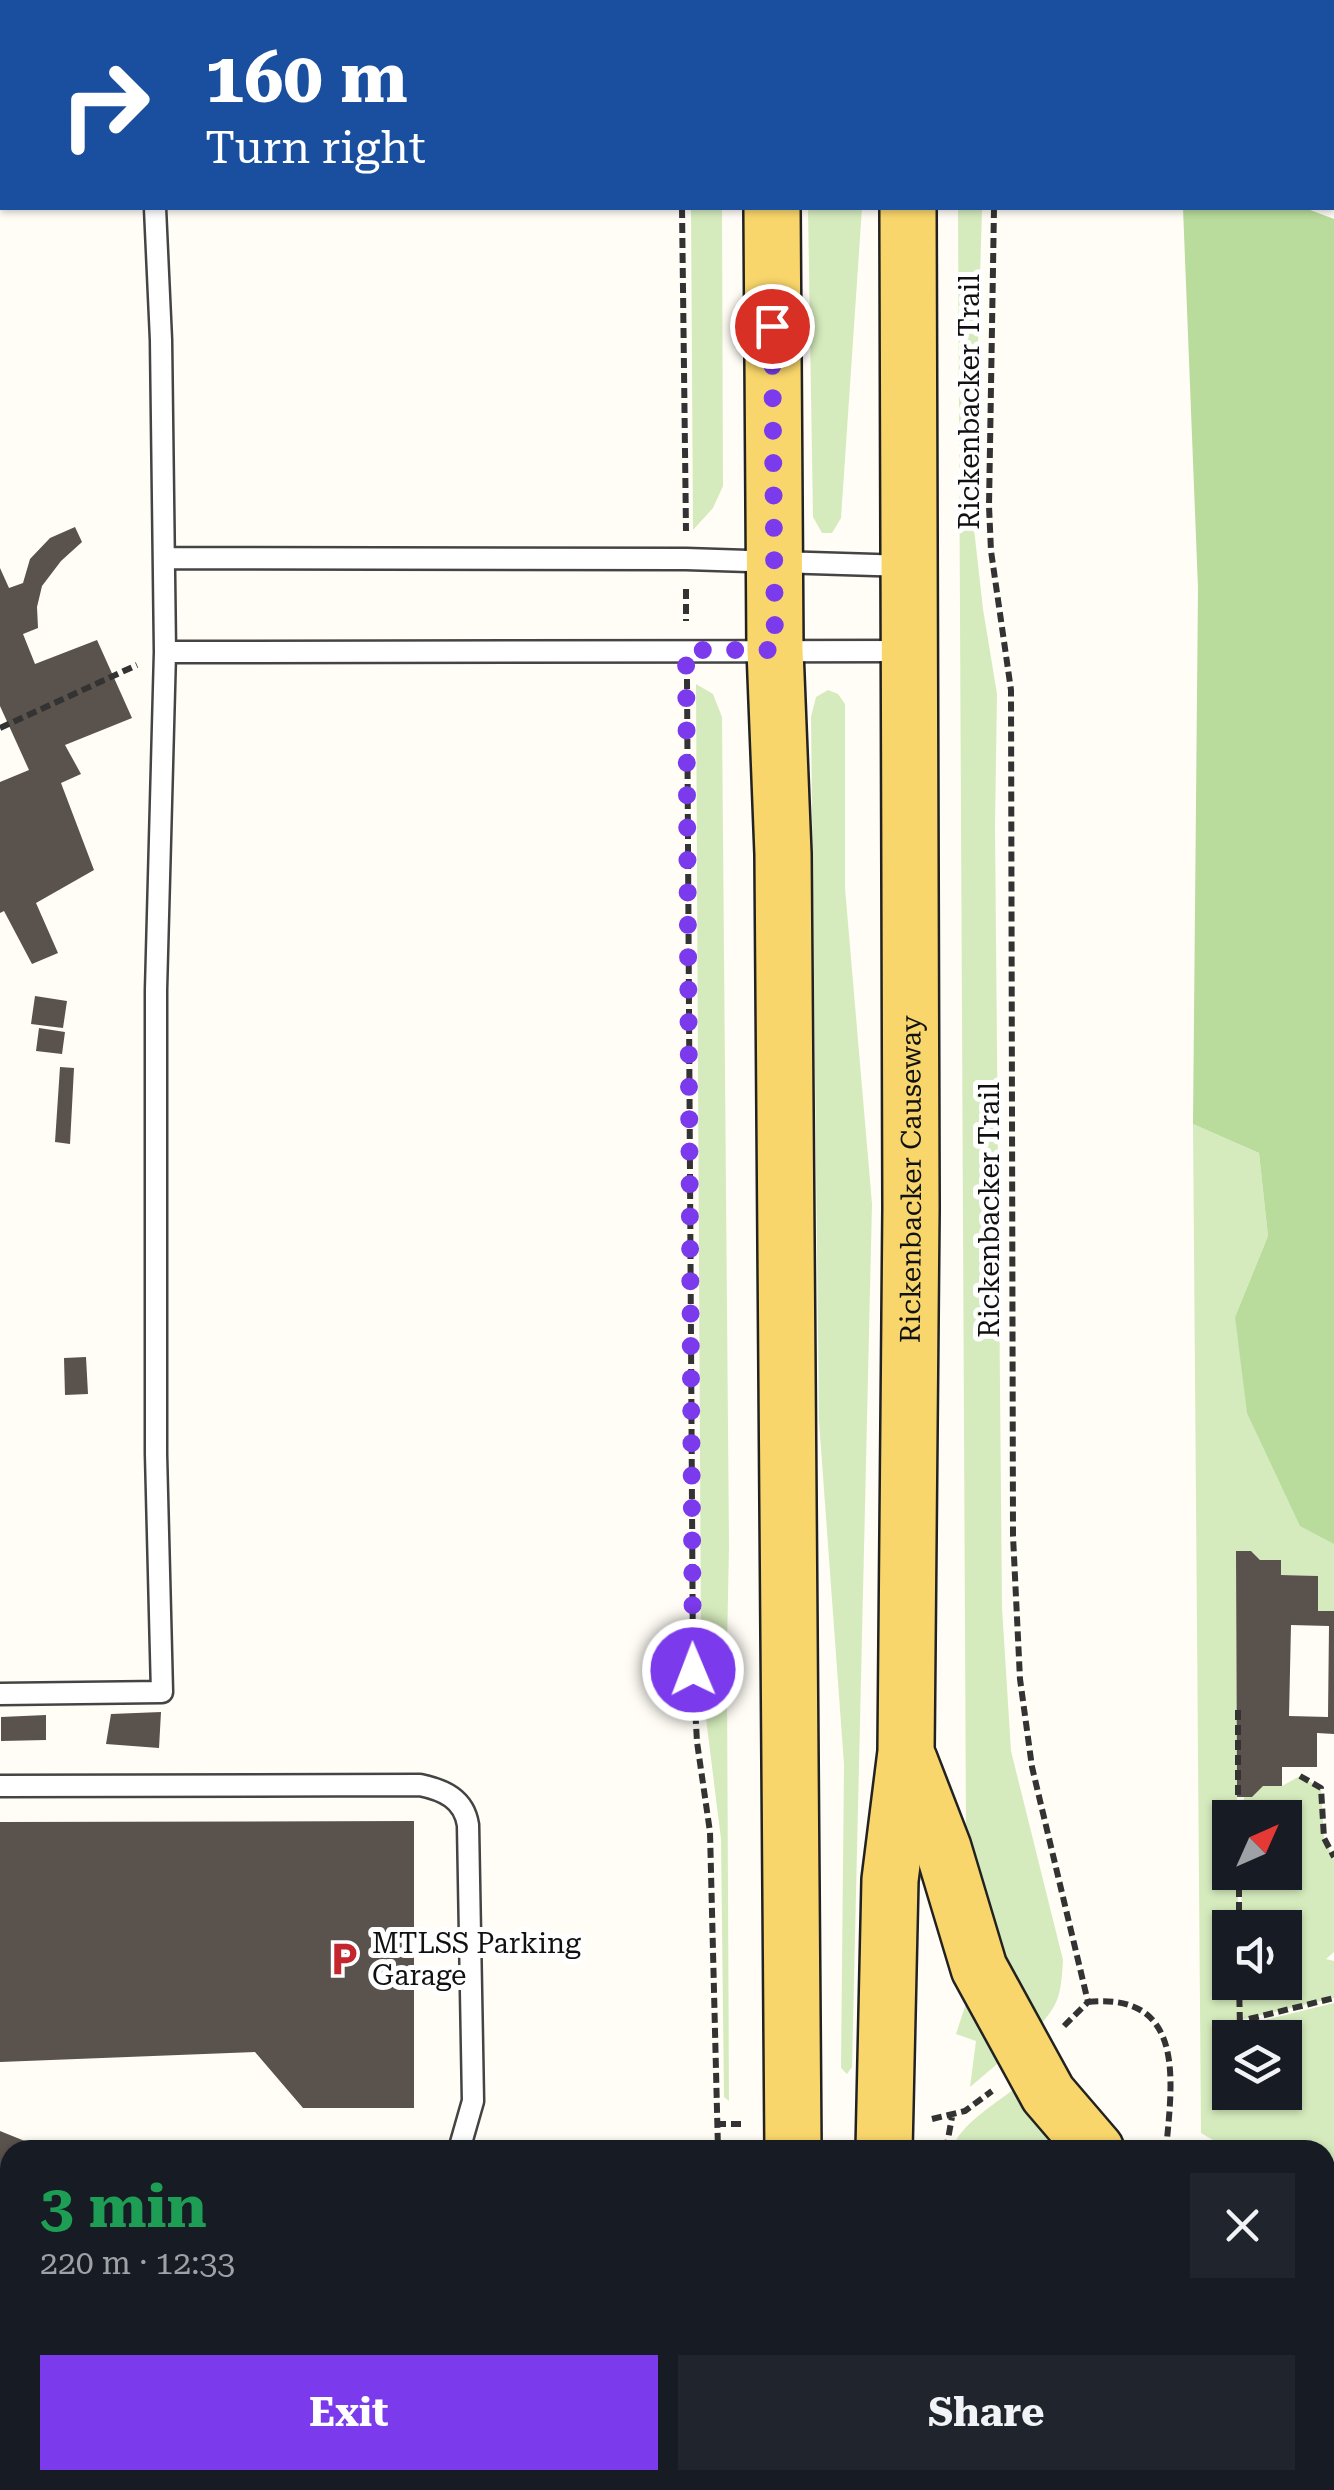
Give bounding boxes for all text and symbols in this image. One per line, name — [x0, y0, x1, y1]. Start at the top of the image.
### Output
text: 160 m — [205, 37, 408, 119]
icon: right — [40, 40, 170, 170]
text: Turn right — [205, 121, 426, 174]
street label: Rickenbacker Trail — [953, 274, 986, 530]
pin — [730, 284, 815, 369]
icon: arrive — [745, 299, 800, 354]
street label: Rickenbacker Causeway — [893, 1015, 928, 1343]
street label: Rickenbacker Trail — [973, 1082, 1006, 1338]
position arrow — [641, 1618, 745, 1722]
north arrow — [1212, 1800, 1302, 1890]
map controls — [1212, 1800, 1302, 2110]
button: sound — [1212, 1910, 1302, 2000]
place label: MTLSS Parking Garage — [372, 1927, 581, 1992]
parking icon: MTLSS Parking Garage — [325, 1940, 363, 1978]
button: layers — [1212, 2020, 1302, 2110]
text: 3 min — [40, 2171, 207, 2242]
button: close — [1190, 2173, 1295, 2278]
text: 220 m · 12:33 — [40, 2244, 235, 2282]
button: Exit — [40, 2355, 658, 2470]
button: Share — [678, 2355, 1295, 2470]

